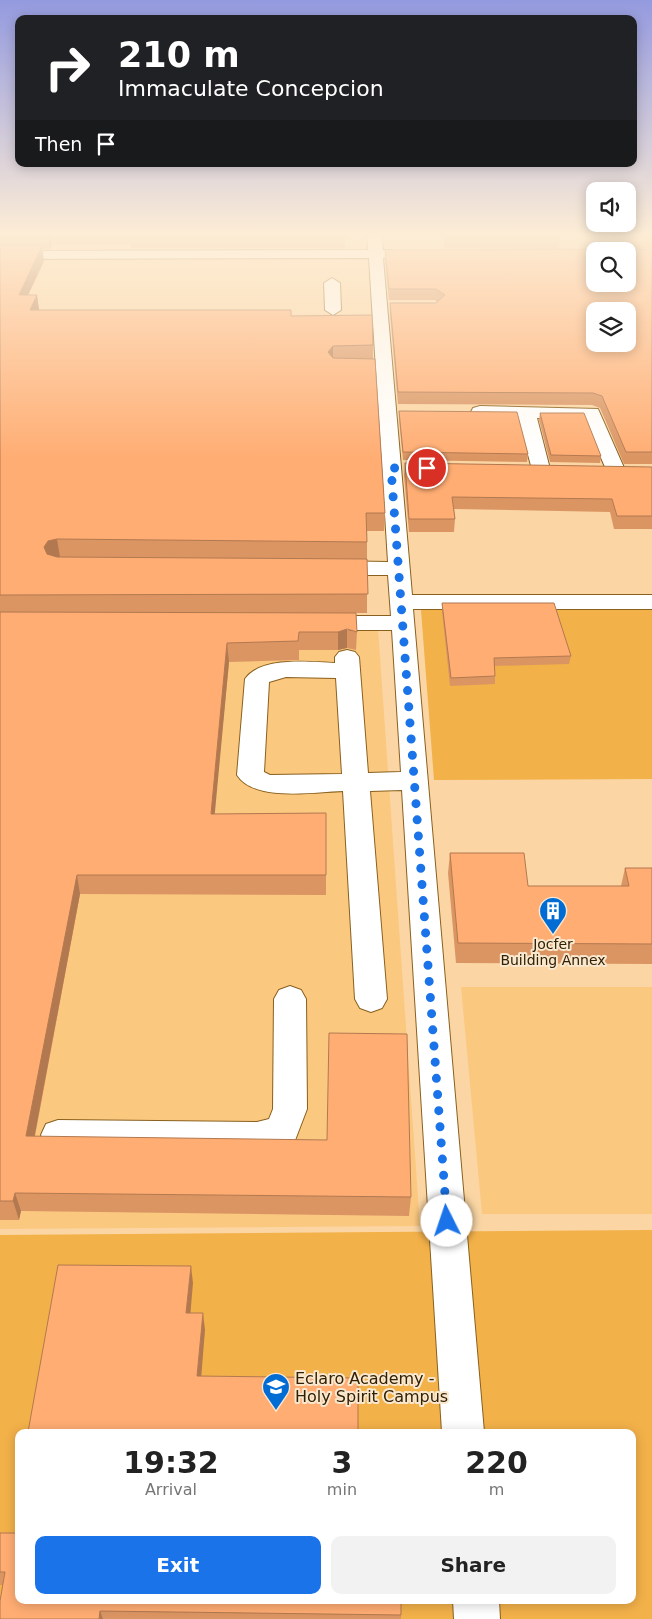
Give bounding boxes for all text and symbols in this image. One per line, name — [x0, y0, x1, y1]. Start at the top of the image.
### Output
icon: right — [35, 35, 100, 100]
text: 210 m — [118, 35, 240, 75]
text: Immaculate Concepcion — [118, 76, 384, 101]
icon: arrive — [92, 130, 120, 158]
text: Then — [35, 133, 82, 155]
map controls — [586, 182, 636, 352]
button: sound — [586, 182, 636, 232]
button: search — [586, 242, 636, 292]
button: layers — [586, 302, 636, 352]
pin — [406, 447, 448, 489]
icon: arrive — [413, 454, 441, 482]
building icon: Jocfer Building Annex — [538, 896, 568, 935]
place label: Jocfer Building Annex — [500, 936, 606, 968]
position arrow — [420, 1194, 472, 1246]
place label: Eclaro Academy - Holy Spirit Campus — [295, 1369, 448, 1406]
school or university icon: Eclaro Academy - Holy Spirit Campus — [261, 1372, 291, 1411]
text: 19:32 — [123, 1445, 219, 1480]
text: 3 — [331, 1445, 352, 1480]
text: 220 — [465, 1445, 528, 1480]
text: Arrival — [145, 1480, 197, 1499]
text: min — [327, 1480, 357, 1499]
text: m — [489, 1480, 504, 1499]
button: Exit — [35, 1536, 321, 1594]
button: Share — [331, 1536, 616, 1594]

